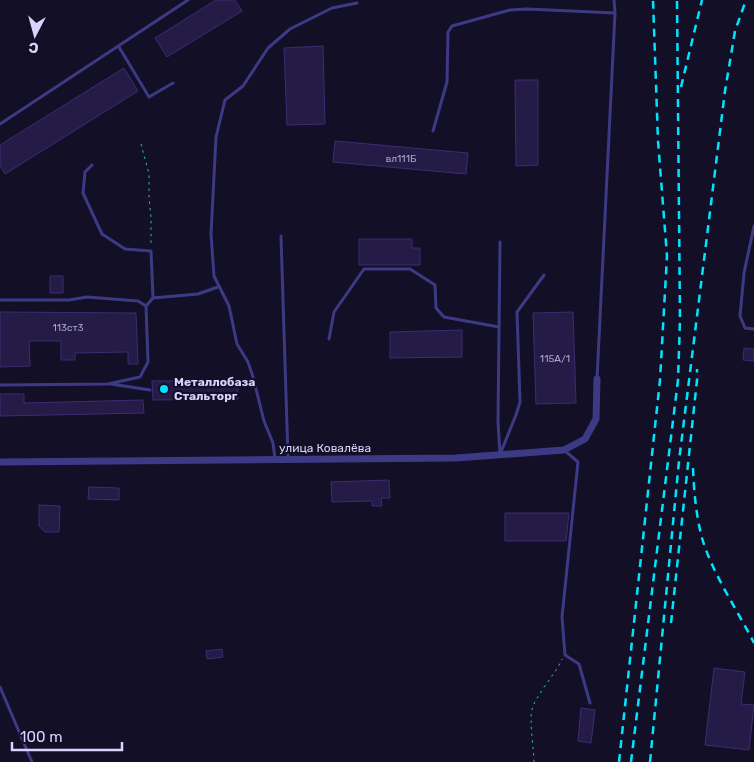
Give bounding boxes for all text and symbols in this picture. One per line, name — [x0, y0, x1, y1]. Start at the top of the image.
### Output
north arrow — [10, 10, 60, 60]
text: С — [28, 38, 39, 56]
house number: вл111Б — [386, 153, 417, 165]
house number: 113ст3 — [52, 322, 84, 334]
house number: 115А/1 — [540, 353, 570, 365]
place label: Металлобаза Стальторг — [174, 375, 255, 403]
marker: Металлобаза Стальторг — [158, 383, 170, 395]
street label: улица Ковалёва — [279, 441, 371, 455]
scale bar — [12, 720, 122, 752]
text: 100 m — [20, 728, 62, 746]

